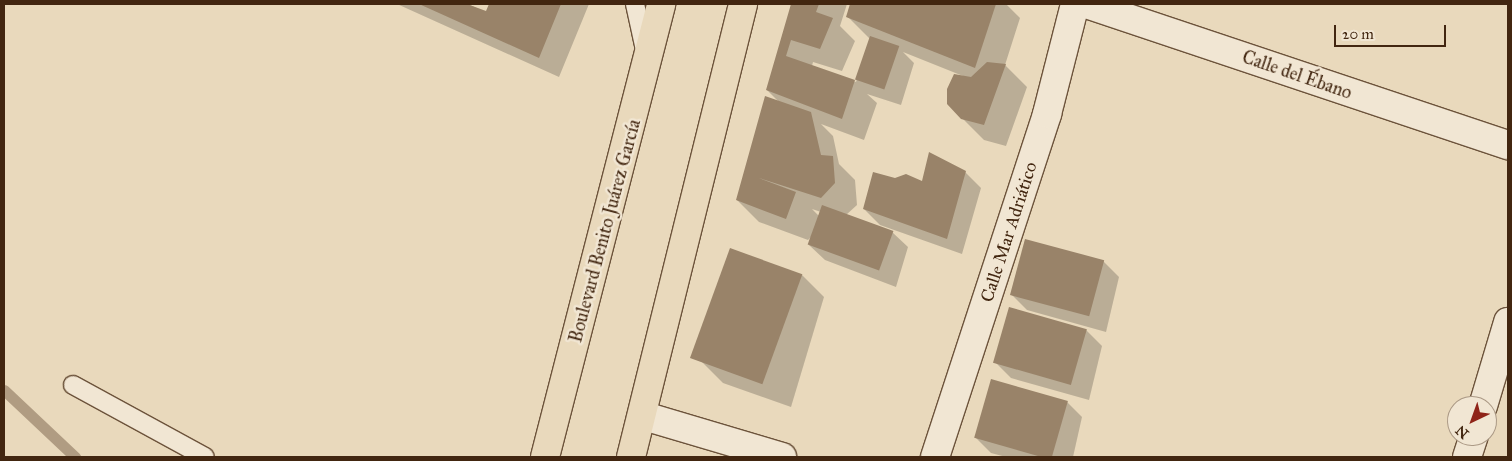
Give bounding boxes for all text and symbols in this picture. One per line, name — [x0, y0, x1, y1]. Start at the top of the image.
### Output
scale bar — [1337, 15, 1450, 47]
text: 20 m — [1342, 25, 1374, 43]
street label: Calle del Ébano — [1239, 46, 1355, 104]
street label: Boulevard Benito Juárez García — [565, 117, 645, 345]
street label: Calle Mar Adriático — [976, 159, 1042, 305]
north arrow — [1447, 396, 1497, 446]
text: N — [1452, 421, 1472, 442]

